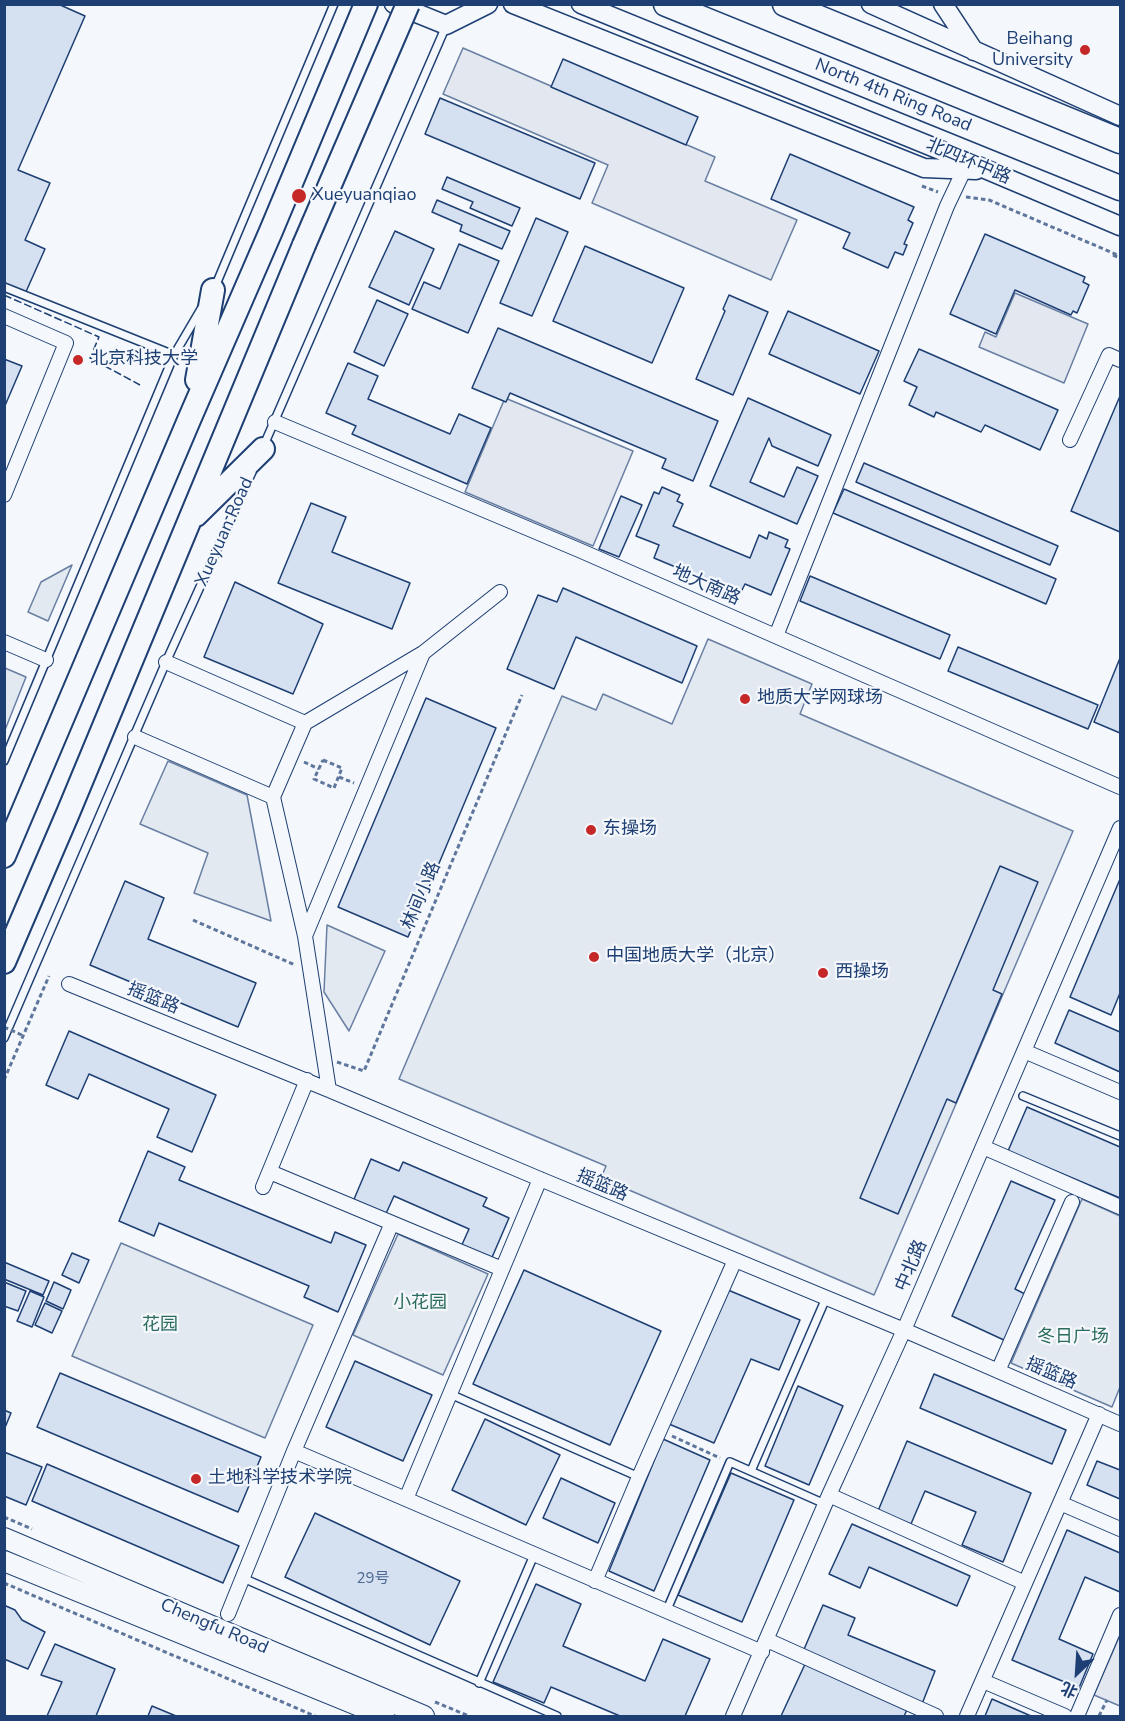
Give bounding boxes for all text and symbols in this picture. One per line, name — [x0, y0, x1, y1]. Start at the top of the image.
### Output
place label: Beihang University — [992, 29, 1073, 72]
marker: Beihang University — [1078, 43, 1092, 57]
street label: North 4th Ring Road — [812, 55, 974, 137]
street label: 北四环中路 — [922, 134, 1014, 190]
place label: Xueyuanqiao — [312, 185, 417, 207]
marker: Xueyuanqiao — [290, 187, 308, 205]
place label: 北京科技大学 — [90, 349, 198, 371]
marker: 北京科技大学 — [71, 353, 85, 367]
street label: Xueyuan Road — [191, 474, 259, 590]
street label: 地大南路 — [669, 561, 743, 611]
place label: 地质大学网球场 — [757, 688, 883, 710]
marker: 地质大学网球场 — [738, 692, 752, 706]
place label: 东操场 — [603, 819, 657, 841]
marker: 东操场 — [584, 823, 598, 837]
street label: 林间小路 — [398, 859, 446, 933]
place label: 中国地质大学（北京） — [606, 946, 786, 968]
marker: 中国地质大学（北京） — [587, 950, 601, 964]
place label: 西操场 — [835, 962, 889, 984]
marker: 西操场 — [816, 966, 830, 980]
street label: 摇篮路 — [124, 979, 182, 1019]
street label: 摇篮路 — [573, 1166, 631, 1206]
street label: 中北路 — [892, 1237, 932, 1295]
park label: 小花园 — [393, 1293, 447, 1315]
park label: 花园 — [142, 1315, 178, 1337]
park label: 冬日广场 — [1037, 1327, 1109, 1349]
street label: 摇篮路 — [1022, 1354, 1080, 1394]
place label: 土地科学技术学院 — [208, 1468, 352, 1490]
marker: 土地科学技术学院 — [189, 1472, 203, 1486]
house number: 29号 — [357, 1570, 389, 1588]
street label: Chengfu Road — [157, 1595, 271, 1659]
north arrow — [1047, 1643, 1107, 1703]
text: 北 — [1057, 1676, 1081, 1703]

